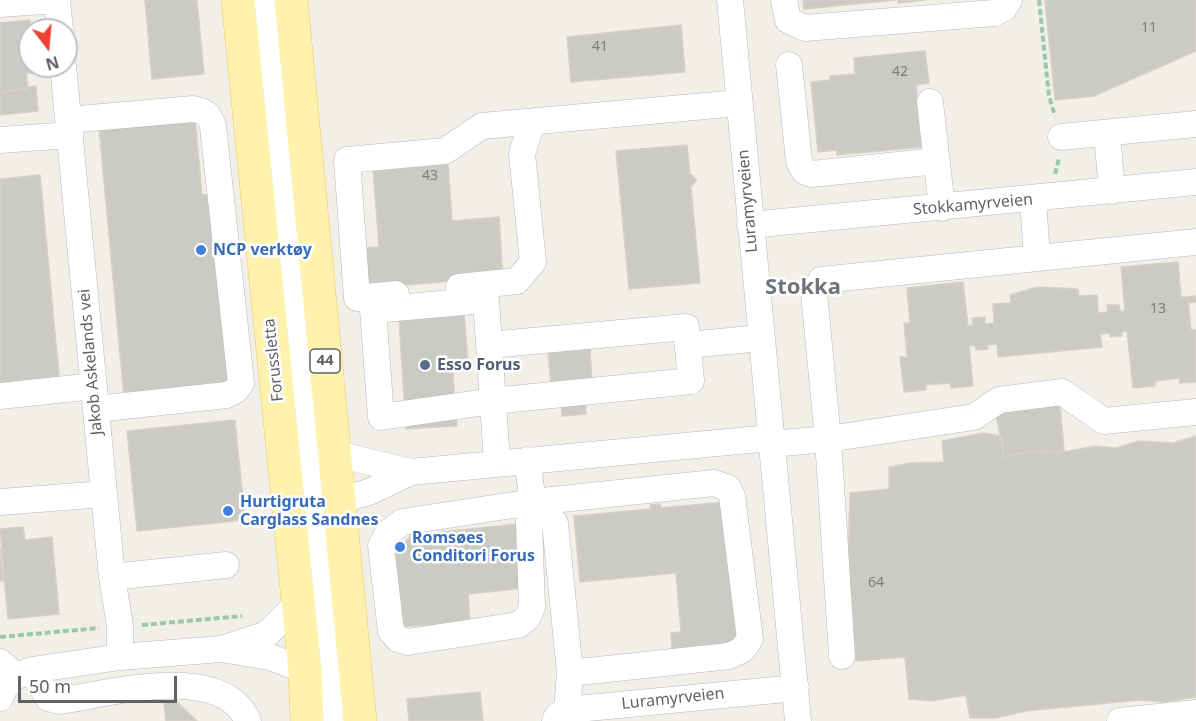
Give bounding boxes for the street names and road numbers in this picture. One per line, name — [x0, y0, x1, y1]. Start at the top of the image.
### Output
street label: Luramyrveien — [734, 149, 762, 253]
street label: Stokkamyrveien — [912, 190, 1034, 220]
street label: Jakob Askelands vei — [75, 288, 107, 436]
street label: Forussletta — [260, 317, 288, 403]
road number: 44 — [310, 349, 340, 373]
street label: Luramyrveien — [621, 684, 725, 714]

